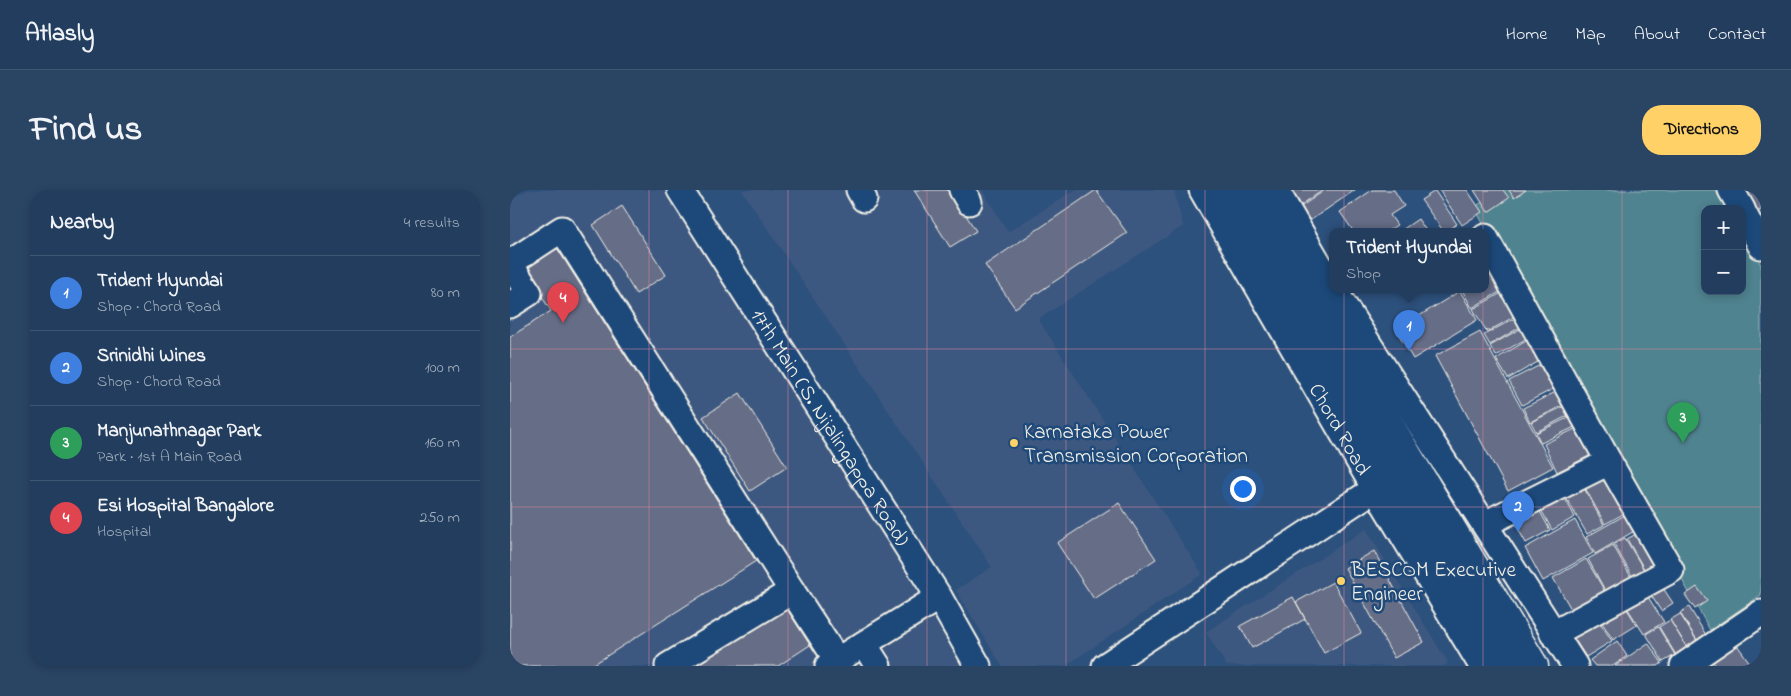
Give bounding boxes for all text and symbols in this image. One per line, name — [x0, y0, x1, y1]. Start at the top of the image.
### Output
text: Atlasly — [25, 17, 94, 52]
text: Home — [1506, 22, 1547, 48]
text: Map — [1575, 22, 1606, 48]
text: About — [1634, 22, 1680, 48]
text: Contact — [1708, 22, 1766, 48]
text: Find us — [30, 105, 142, 156]
button: Directions — [1642, 105, 1761, 155]
map controls — [1701, 205, 1746, 295]
button: + — [1701, 205, 1746, 250]
text: Nearby — [50, 208, 114, 238]
text: 4 results — [404, 211, 460, 235]
popup — [1329, 228, 1489, 293]
text: Trident Hyundai — [1346, 235, 1472, 262]
button: − — [1701, 250, 1746, 295]
text: Shop — [1346, 262, 1381, 286]
text: Trident Hyundai — [97, 268, 223, 295]
text: 1 — [63, 281, 69, 305]
text: 80 m — [431, 281, 460, 305]
pin: 4 — [547, 282, 579, 323]
text: Shop · Chord Road — [97, 295, 221, 319]
street label: 17th Main (S. Nijalingappa Road) — [742, 304, 916, 553]
pin: 1 — [1393, 310, 1425, 351]
text: Srinidhi Wines — [97, 343, 206, 370]
text: 2 — [62, 356, 70, 380]
text: 100 m — [425, 356, 460, 380]
text: Shop · Chord Road — [97, 370, 221, 394]
street label: Chord Road — [1300, 378, 1377, 482]
pin: 3 — [1667, 402, 1699, 443]
text: Manjunathnagar Park — [97, 418, 261, 445]
place label: Karnataka Power Transmission Corporation — [1024, 418, 1248, 472]
text: 3 — [63, 431, 69, 455]
text: 160 m — [425, 431, 460, 455]
marker: Karnataka Power Transmission Corporation — [1008, 437, 1020, 449]
text: Park · 1st A Main Road — [97, 445, 242, 469]
your location — [1230, 476, 1256, 502]
pin: 2 — [1502, 491, 1534, 532]
text: Esi Hospital Bangalore — [97, 493, 274, 520]
text: 4 — [63, 506, 69, 530]
text: 250 m — [420, 506, 460, 530]
text: Hospital — [97, 520, 151, 544]
place label: BESCOM Executive Engineer — [1350, 556, 1516, 612]
marker: BESCOM Executive Engineer — [1335, 575, 1347, 587]

